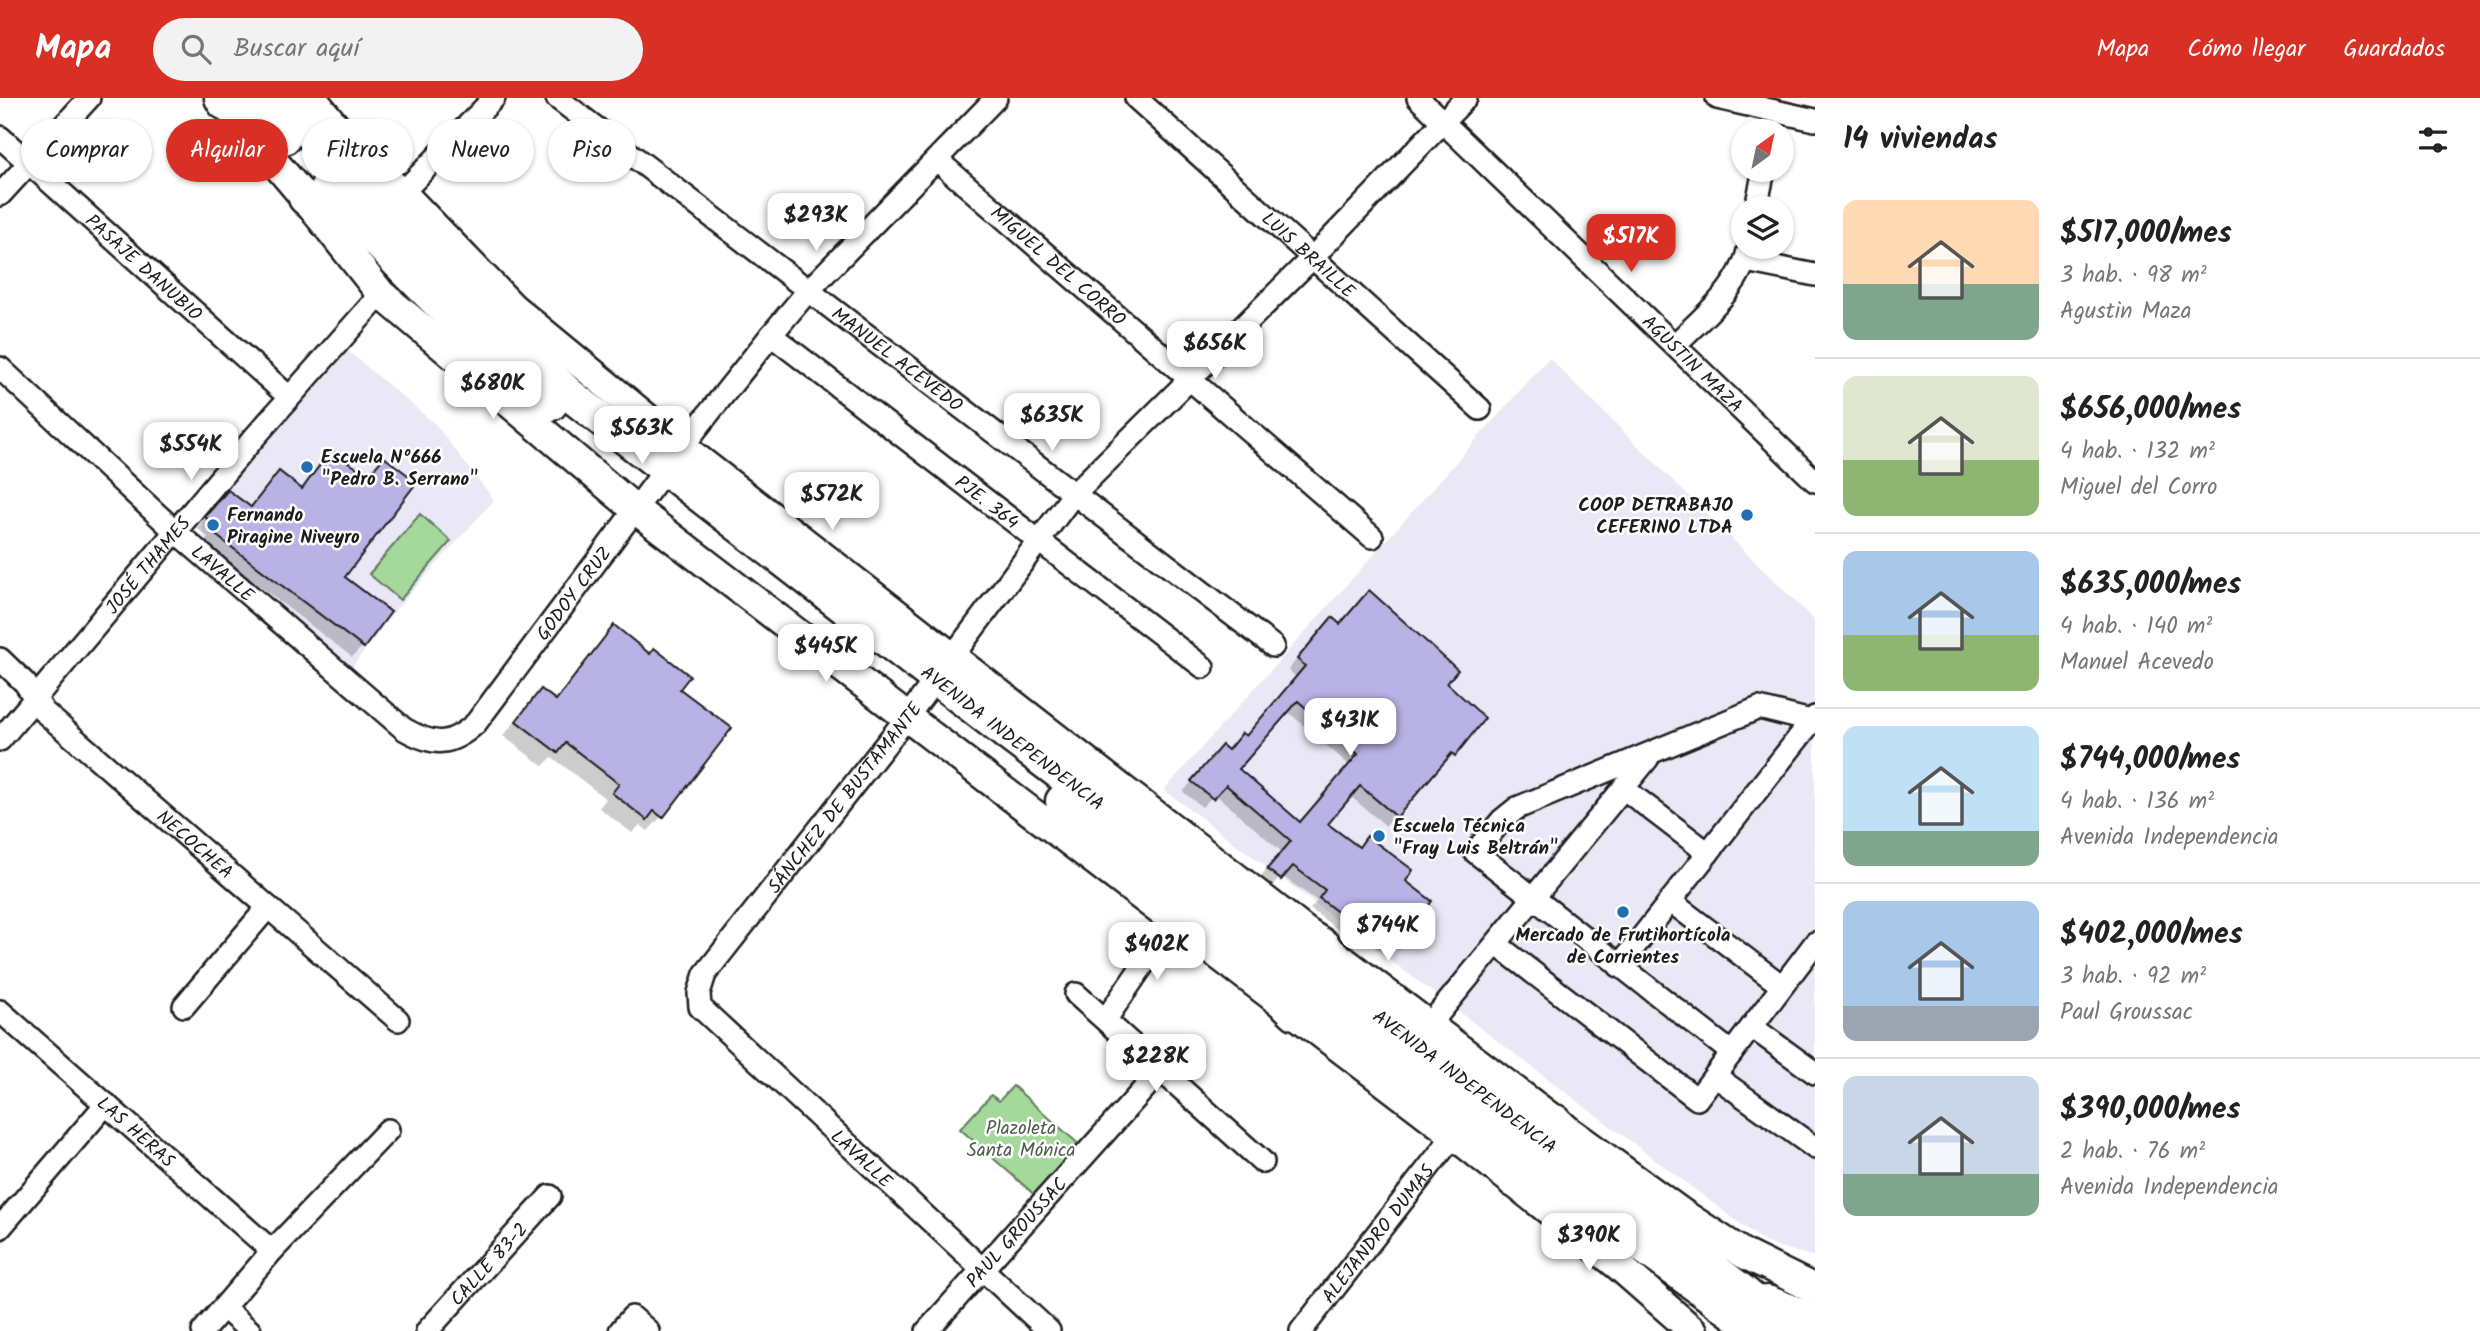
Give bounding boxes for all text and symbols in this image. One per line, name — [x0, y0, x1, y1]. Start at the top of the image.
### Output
search box — [153, 18, 643, 81]
text: Mapa — [35, 23, 111, 76]
text: Buscar aquí — [233, 28, 360, 70]
icon: search — [177, 30, 215, 68]
text: Mapa — [2096, 30, 2149, 69]
text: Cómo llegar — [2187, 30, 2305, 69]
text: Guardados — [2343, 30, 2445, 69]
text: 14 viviendas — [1843, 116, 1998, 164]
chip: Comprar — [21, 119, 152, 182]
chip: Alquilar — [166, 119, 288, 182]
chip: Filtros — [302, 119, 413, 182]
chip: Nuevo — [427, 119, 534, 182]
chip: Piso — [548, 119, 636, 182]
north arrow — [1731, 119, 1794, 182]
map controls — [1731, 119, 1794, 259]
icon: filters — [2414, 121, 2452, 159]
pin: $293K — [767, 194, 865, 253]
button: layers — [1731, 196, 1794, 259]
text: $293K — [783, 198, 849, 234]
street label: MIGUEL DEL CORRO — [983, 200, 1132, 335]
street label: LUIS BRAILLE — [1254, 205, 1362, 307]
street label: PASAJE DANUBIO — [77, 207, 209, 329]
text: $517,000/mes — [2060, 210, 2232, 258]
pin: $517K — [1582, 214, 1680, 274]
text: $517K — [1603, 219, 1659, 255]
icon: home — [1899, 228, 1983, 312]
text: 3 hab. · 98 m² — [2060, 258, 2207, 294]
text: Agustin Maza — [2060, 294, 2191, 330]
street label: MANUEL ACEVEDO — [824, 300, 969, 421]
street label: AGUSTIN MAZA — [1634, 308, 1749, 421]
pin: $656K — [1166, 322, 1264, 381]
text: $656K — [1183, 326, 1247, 362]
pin: $680K — [444, 362, 542, 421]
text: $680K — [460, 366, 526, 402]
text: $656,000/mes — [2060, 386, 2241, 434]
pin: $635K — [1003, 394, 1101, 453]
text: $635K — [1020, 398, 1084, 434]
icon: home — [1899, 404, 1983, 488]
pin: $563K — [593, 406, 691, 466]
text: $563K — [610, 411, 674, 447]
pin: $554K — [142, 422, 240, 482]
text: $554K — [159, 427, 223, 463]
text: 4 hab. · 132 m² — [2060, 434, 2215, 470]
place label: Escuela Nº666 "Pedro B. Serrano" — [321, 443, 478, 495]
marker: Escuela Nº666 "Pedro B. Serrano" — [299, 459, 315, 475]
street label: PJE. 364 — [948, 468, 1025, 538]
text: Miguel del Corro — [2060, 470, 2217, 506]
pin: $572K — [783, 472, 881, 532]
text: $572K — [800, 477, 864, 513]
place label: COOP DETRABAJO CEFERINO LTDA — [1578, 491, 1733, 543]
place label: Fernando Piragine Niveyro — [227, 501, 360, 553]
marker: COOP DETRABAJO CEFERINO LTDA — [1739, 507, 1755, 523]
street label: JOSÉ THAMES — [99, 510, 199, 622]
marker: Fernando Piragine Niveyro — [205, 517, 221, 533]
street label: LAVALLE — [184, 538, 261, 611]
street label: GODOY CRUZ — [529, 541, 620, 648]
text: $635,000/mes — [2060, 561, 2241, 609]
icon: home — [1899, 579, 1983, 663]
text: 4 hab. · 140 m² — [2060, 609, 2212, 645]
pin: $445K — [777, 624, 875, 684]
text: $445K — [794, 629, 858, 665]
text: Manuel Acevedo — [2060, 645, 2214, 681]
street label: AVENIDA INDEPENDENCIA — [913, 659, 1110, 819]
street label: SÁNCHEZ DE BUSTAMANTE — [761, 696, 931, 901]
pin: $431K — [1301, 698, 1399, 758]
text: $431K — [1320, 703, 1380, 739]
text: $744,000/mes — [2060, 736, 2240, 784]
icon: home — [1899, 754, 1983, 838]
text: 4 hab. · 136 m² — [2060, 784, 2214, 820]
street label: NECOCHEA — [149, 803, 239, 887]
place label: Escuela Técnica "Fray Luis Beltrán" — [1393, 812, 1558, 864]
text: Avenida Independencia — [2060, 820, 2279, 856]
marker: Escuela Técnica "Fray Luis Beltrán" — [1371, 828, 1387, 844]
pin: $744K — [1339, 904, 1437, 963]
marker: Mercado de Frutihortícola de Corrientes — [1615, 904, 1631, 920]
text: $744K — [1356, 908, 1420, 944]
text: $402,000/mes — [2060, 911, 2243, 959]
place label: Mercado de Frutihortícola de Corrientes — [1516, 921, 1731, 973]
pin: $402K — [1108, 922, 1206, 982]
text: $402K — [1124, 927, 1190, 963]
icon: home — [1899, 929, 1983, 1013]
text: 3 hab. · 92 m² — [2060, 959, 2206, 995]
text: Paul Groussac — [2060, 995, 2193, 1031]
street label: AVENIDA INDEPENDENCIA — [1366, 1003, 1563, 1162]
pin: $228K — [1107, 1034, 1205, 1094]
text: $228K — [1122, 1039, 1190, 1075]
text: $390,000/mes — [2060, 1086, 2240, 1134]
street label: LAS HERAS — [89, 1090, 181, 1176]
icon: home — [1899, 1104, 1983, 1188]
park label: Plazoleta Santa Mónica — [967, 1114, 1075, 1166]
street label: LAVALLE — [823, 1123, 899, 1197]
text: 2 hab. · 76 m² — [2060, 1134, 2205, 1170]
street label: ALEJANDRO DUMAS — [1315, 1159, 1443, 1310]
text: Avenida Independencia — [2060, 1170, 2279, 1206]
street label: PAUL GROUSSAC — [959, 1171, 1075, 1295]
pin: $390K — [1540, 1214, 1638, 1273]
street label: CALLE 83-2 — [443, 1216, 536, 1314]
text: $390K — [1557, 1218, 1621, 1254]

